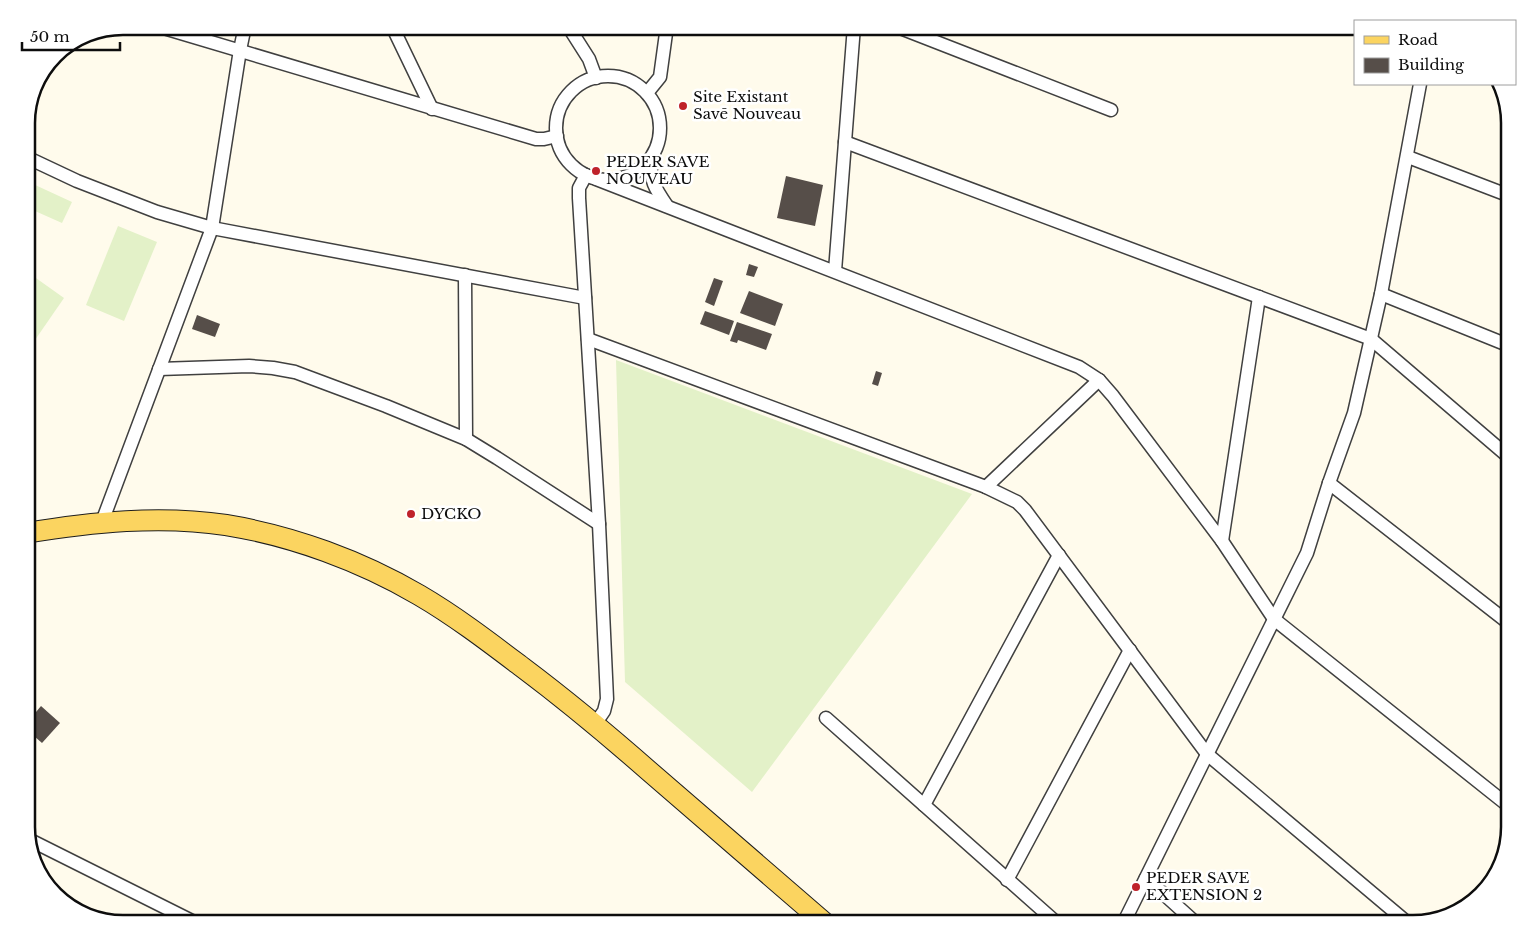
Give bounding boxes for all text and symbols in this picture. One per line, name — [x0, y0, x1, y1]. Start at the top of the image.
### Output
scale bar — [22, 20, 120, 52]
legend — [1354, 20, 1516, 85]
text: 50 m — [30, 27, 70, 46]
text: Road — [1398, 30, 1438, 49]
text: Building — [1398, 55, 1465, 74]
place label: Site Existant Savē Nouveau — [693, 87, 801, 123]
marker: Site Existant Savē Nouveau — [677, 100, 689, 112]
place label: PEDER SAVE NOUVEAU — [606, 152, 709, 188]
marker: PEDER SAVE NOUVEAU — [590, 165, 602, 177]
place label: DYCKO — [421, 504, 481, 523]
marker: DYCKO — [405, 508, 417, 520]
place label: PEDER SAVE EXTENSION 2 — [1146, 868, 1262, 904]
marker: PEDER SAVE EXTENSION 2 — [1130, 881, 1142, 893]

